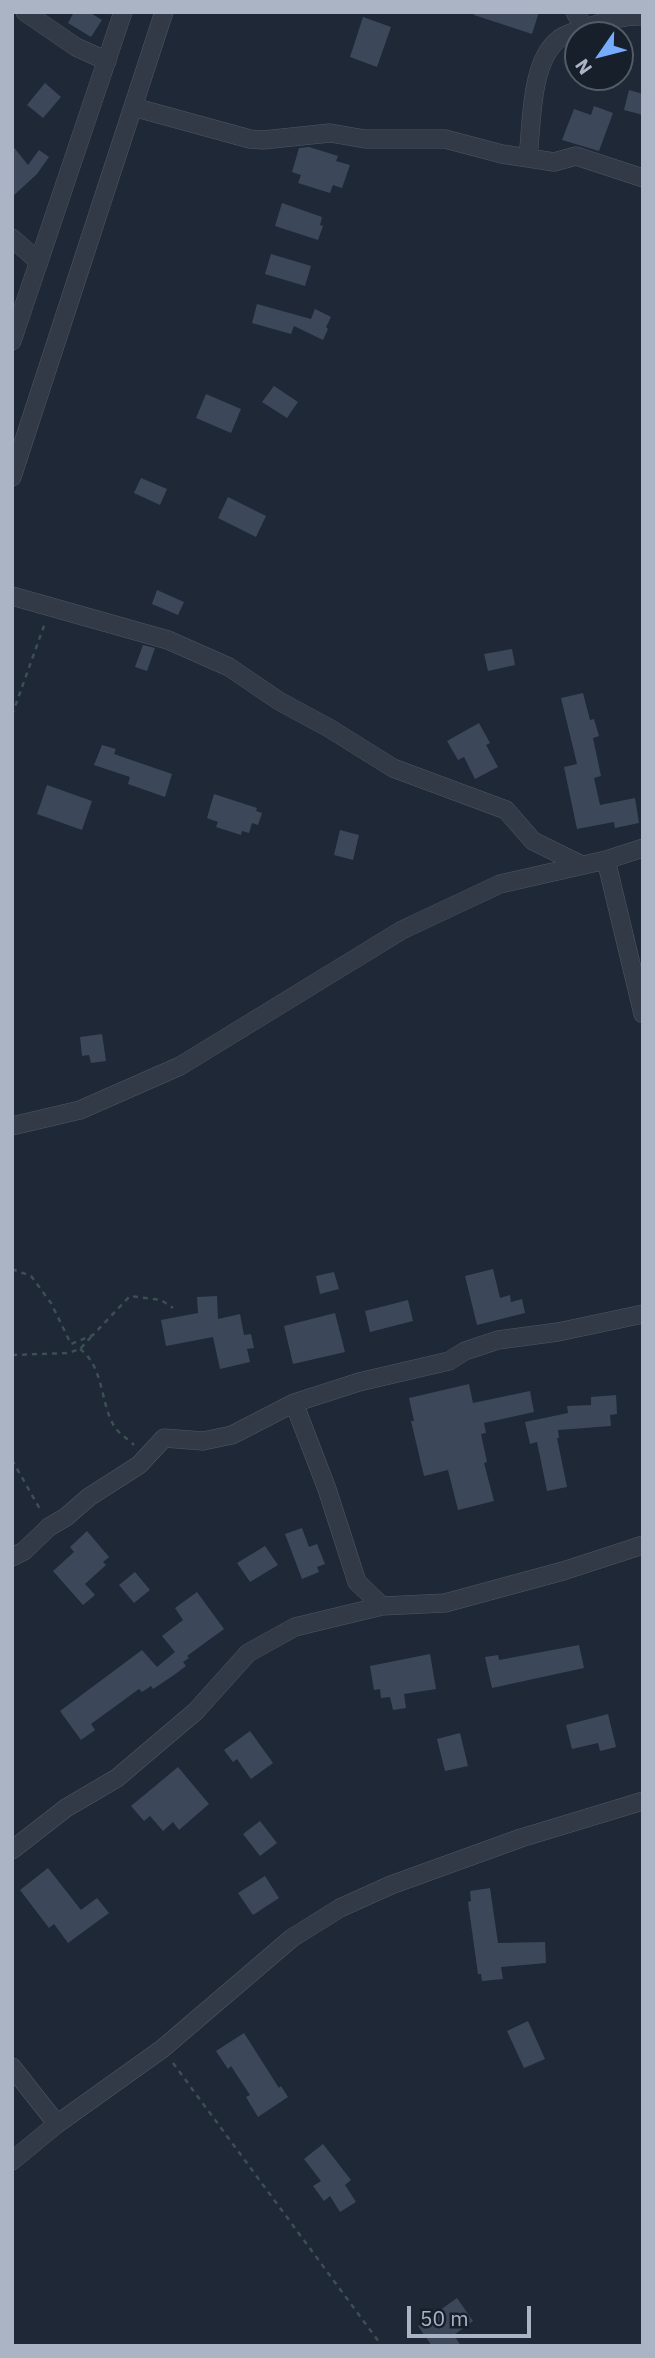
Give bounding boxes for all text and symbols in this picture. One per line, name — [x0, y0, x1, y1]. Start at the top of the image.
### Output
north arrow — [564, 21, 634, 91]
text: N — [570, 54, 597, 79]
scale bar — [410, 2292, 534, 2336]
text: 50 m — [420, 2304, 469, 2332]

